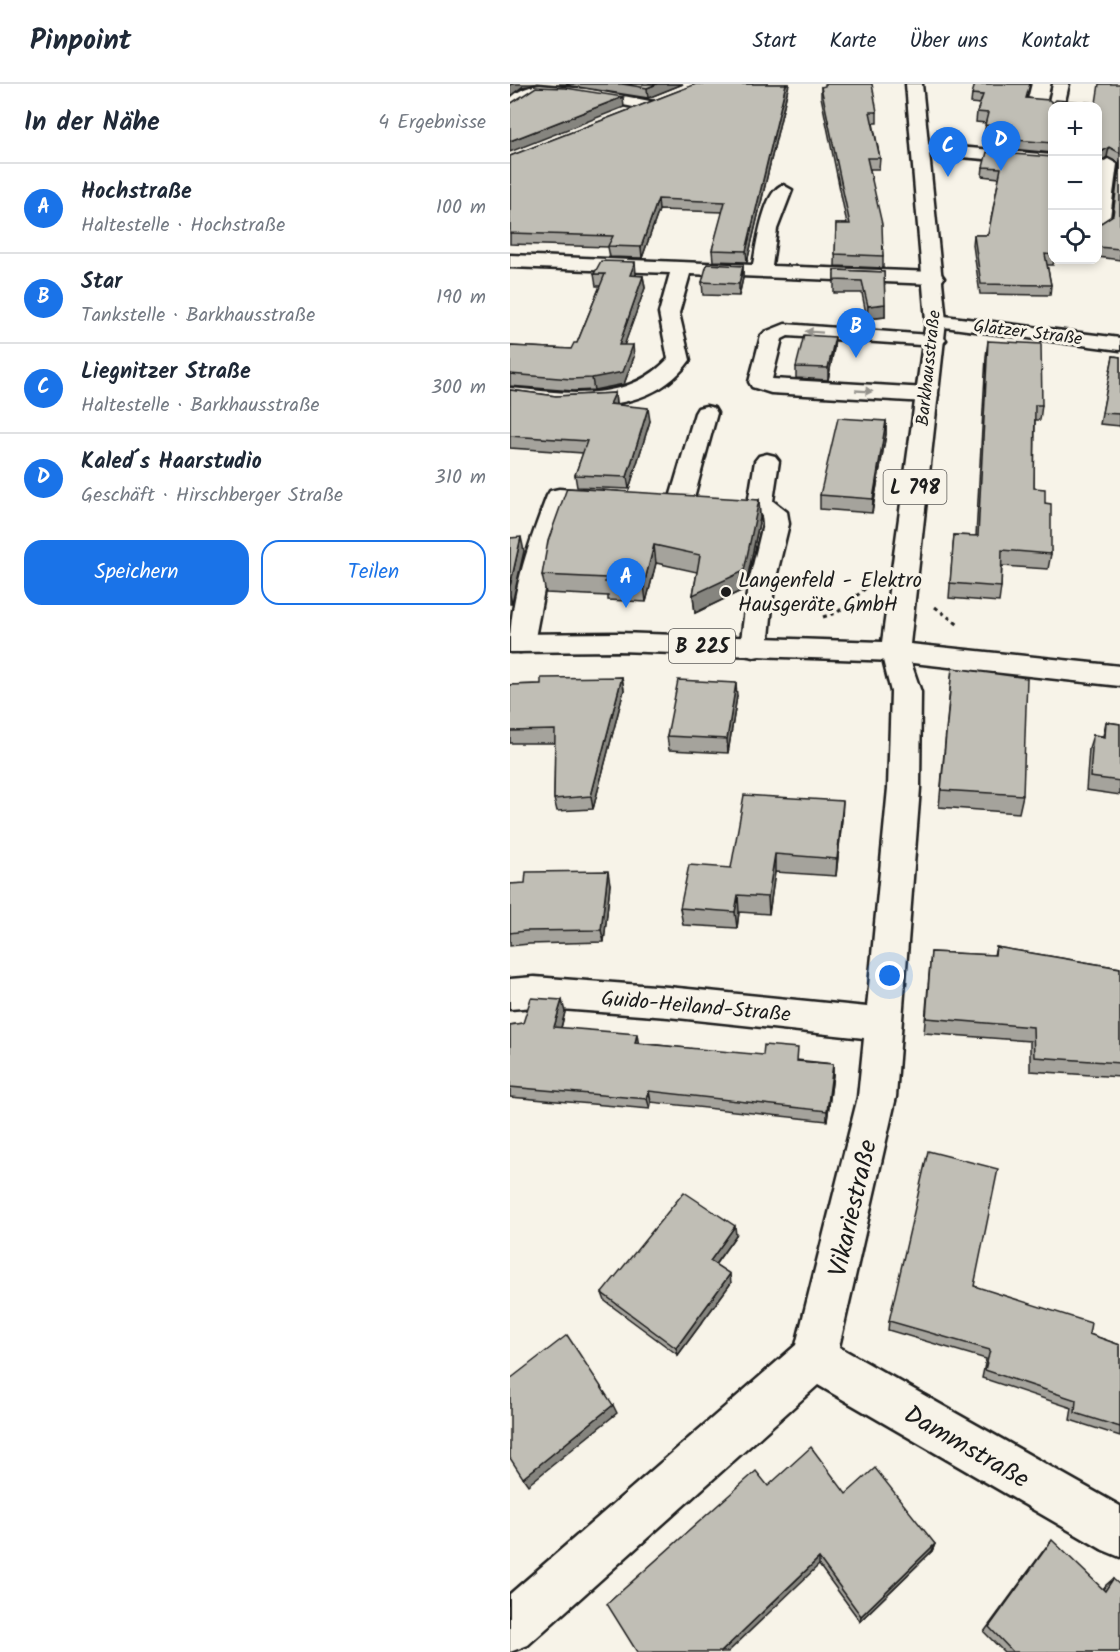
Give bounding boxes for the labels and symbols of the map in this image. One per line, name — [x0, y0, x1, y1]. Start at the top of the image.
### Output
pin: D — [982, 122, 1020, 171]
pin: C — [928, 128, 968, 177]
pin: B — [836, 308, 876, 358]
street label: Barkhausstraße — [909, 309, 950, 428]
street label: Glatzer Straße — [972, 312, 1084, 355]
one-way arrow — [804, 328, 823, 337]
one-way arrow — [854, 387, 873, 396]
road number: L 798 — [884, 470, 946, 504]
pin: A — [606, 558, 646, 608]
place label: Langenfeld - Elektro Hausgeräte GmbH — [738, 565, 922, 622]
marker: Langenfeld - Elektro Hausgeräte GmbH — [719, 585, 733, 599]
road number: B 225 — [669, 629, 735, 663]
your location — [875, 961, 904, 990]
street label: Guido-Heiland-Straße — [600, 983, 793, 1032]
street label: Vikariestraße — [818, 1135, 890, 1281]
street label: Dammstraße — [895, 1395, 1037, 1501]

